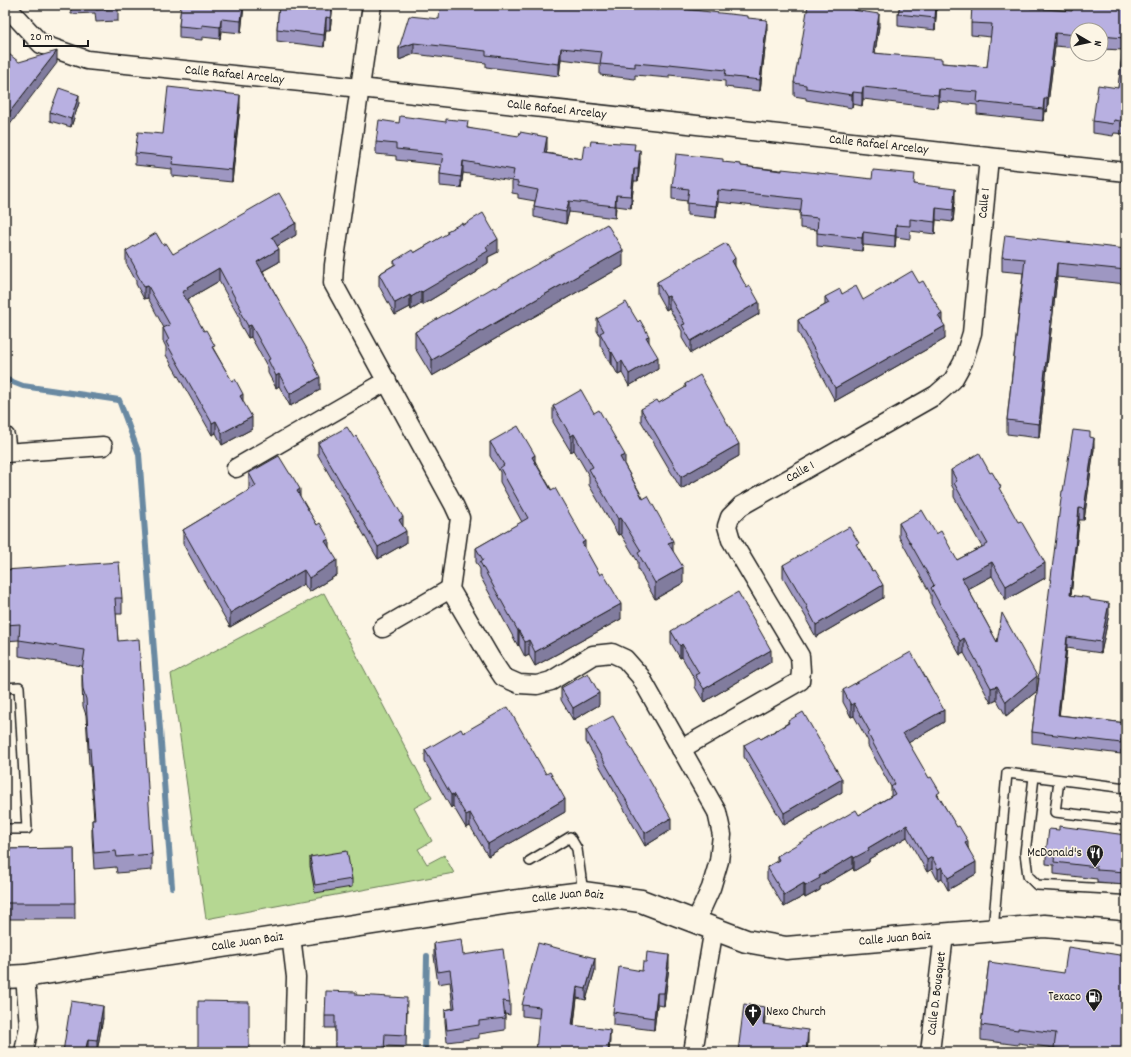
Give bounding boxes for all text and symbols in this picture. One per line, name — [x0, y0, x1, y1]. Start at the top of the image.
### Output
scale bar — [24, 22, 88, 48]
north arrow — [1069, 22, 1109, 62]
text: 20 m — [30, 29, 53, 46]
text: N — [1088, 39, 1105, 48]
street label: Calle Rafael Arcelay — [184, 61, 286, 90]
street label: Calle Rafael Arcelay — [506, 95, 608, 125]
street label: Calle Rafael Arcelay — [828, 130, 930, 160]
street label: Calle 1 — [974, 187, 996, 219]
street label: Calle 1 — [782, 456, 818, 488]
restaurant icon: McDonald's — [1085, 843, 1105, 868]
place label: McDonald's — [1027, 844, 1082, 863]
street label: Calle Juan Baiz — [531, 883, 605, 909]
street label: Calle Juan Baiz — [858, 926, 932, 951]
street label: Calle Juan Baiz — [210, 927, 285, 957]
street label: Calle D. Bousquet — [923, 950, 951, 1036]
fuel station icon: Texaco — [1084, 987, 1104, 1012]
place label: Texaco — [1048, 988, 1081, 1007]
church icon: Nexo Church — [743, 1002, 763, 1027]
place label: Nexo Church — [766, 1003, 826, 1022]

